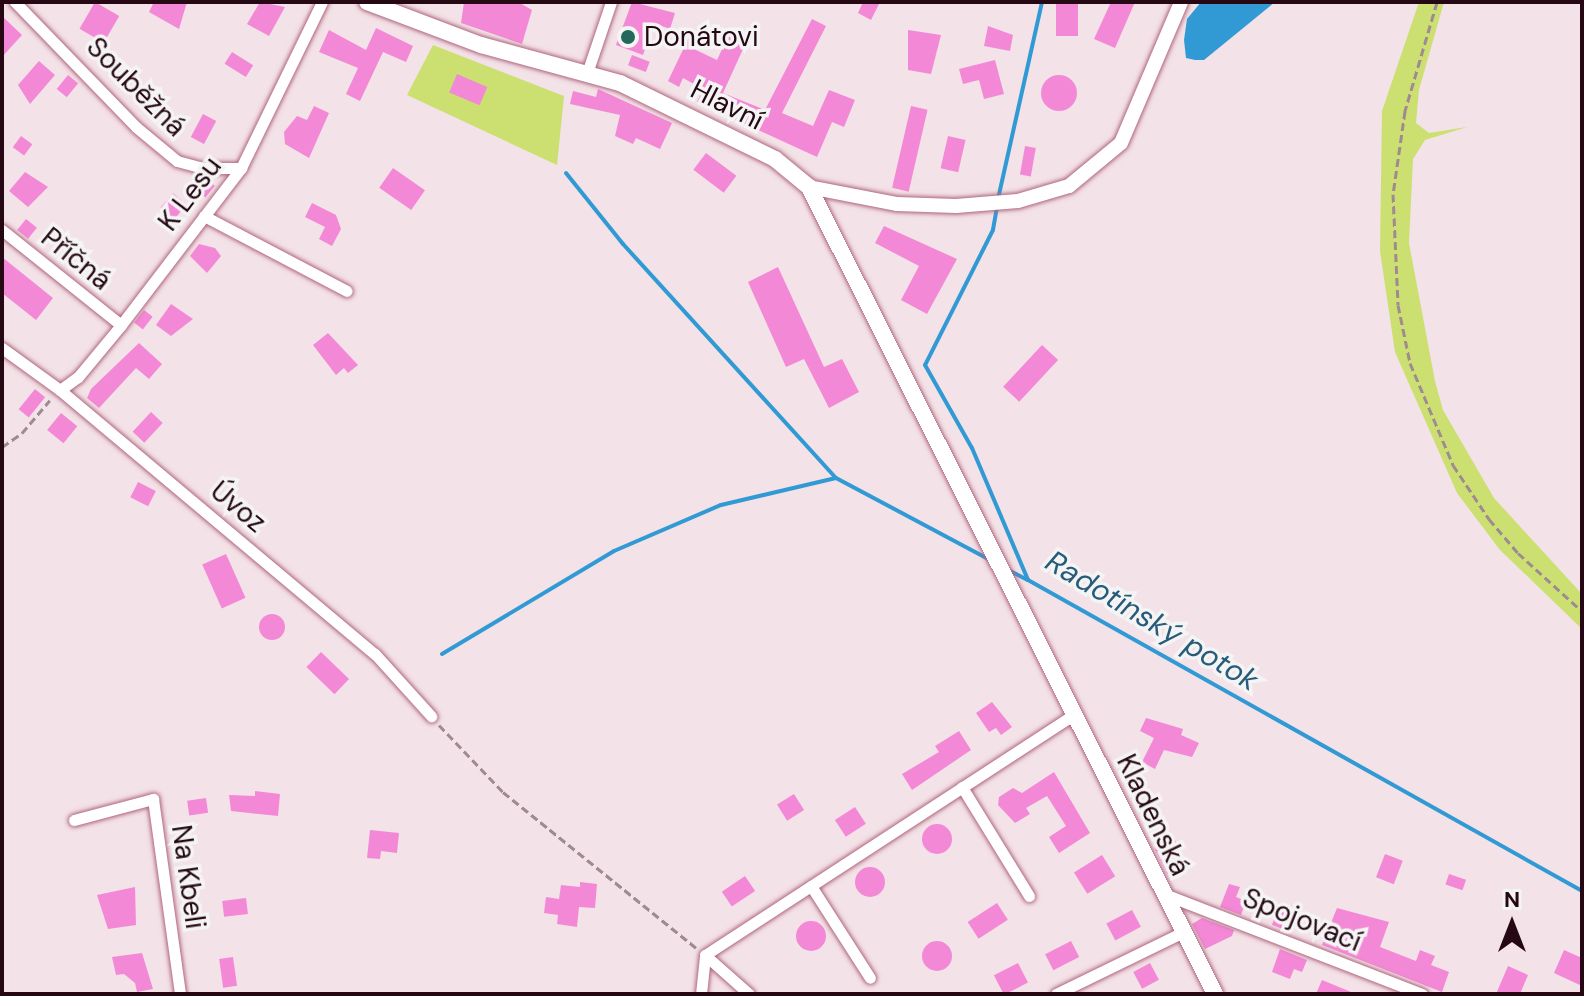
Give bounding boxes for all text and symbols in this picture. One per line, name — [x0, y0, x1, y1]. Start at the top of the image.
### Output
place label: Donátovi — [644, 20, 759, 54]
marker: Donátovi — [619, 28, 637, 46]
street label: Souběžná — [79, 30, 193, 144]
street label: Hlavní — [685, 73, 769, 137]
street label: K Lesu — [151, 150, 229, 238]
street label: Příčná — [34, 221, 118, 297]
street label: Úvoz — [204, 474, 272, 540]
water label: Radotínský potok — [1039, 543, 1265, 699]
street label: Kladenská — [1109, 749, 1197, 881]
street label: Na Kbeli — [164, 823, 212, 931]
street label: Spojovací — [1238, 881, 1366, 959]
north arrow — [1472, 884, 1552, 964]
text: N — [1504, 885, 1520, 914]

